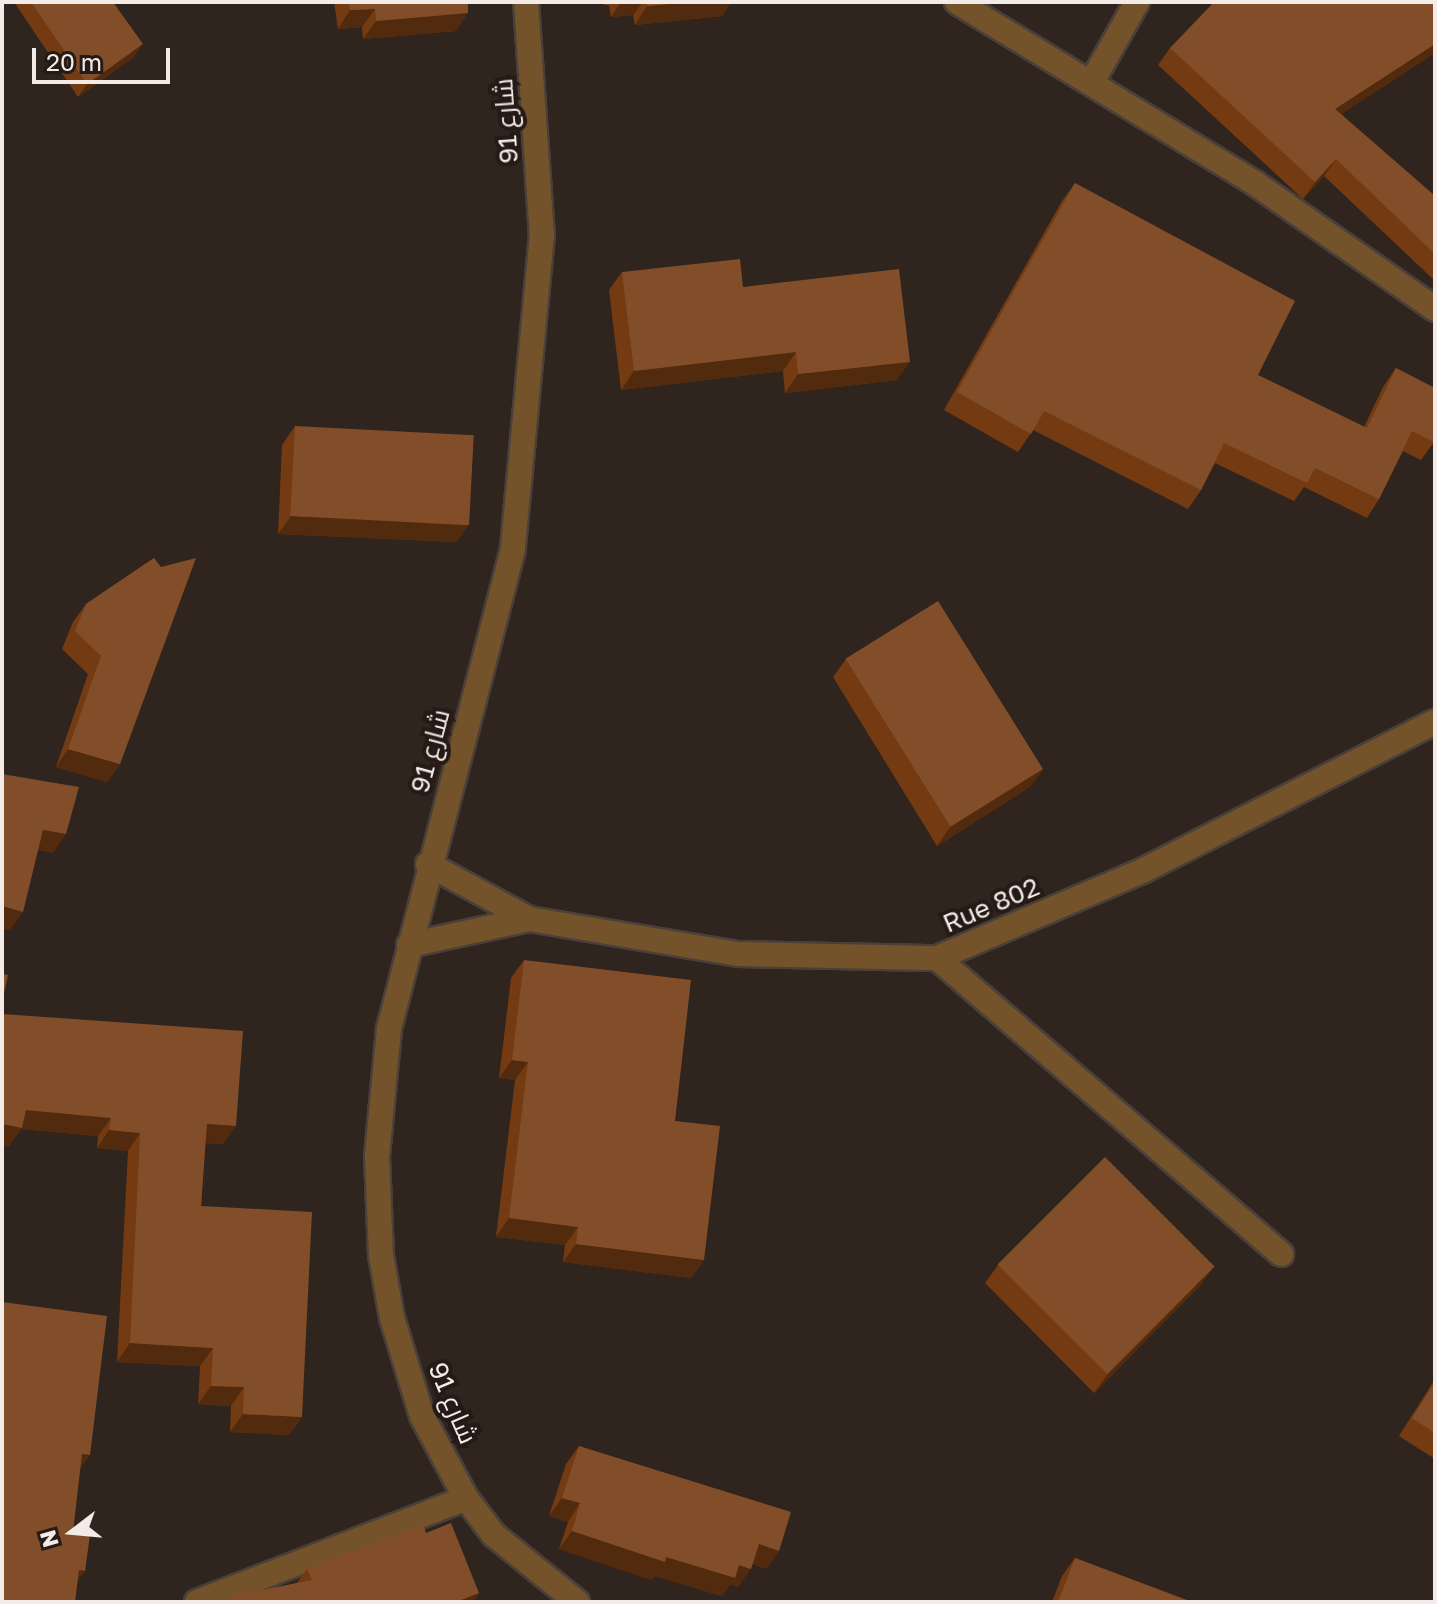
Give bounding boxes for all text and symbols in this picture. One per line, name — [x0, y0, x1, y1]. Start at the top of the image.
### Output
scale bar — [36, 32, 174, 82]
text: 20 m — [46, 47, 102, 76]
street label: شارع 91 — [487, 77, 525, 165]
street label: شارع 91 — [404, 706, 456, 796]
street label: Rue 802 — [938, 871, 1044, 939]
street label: شارع 91 — [422, 1358, 484, 1448]
north arrow — [32, 1492, 112, 1572]
text: N — [33, 1527, 64, 1551]

